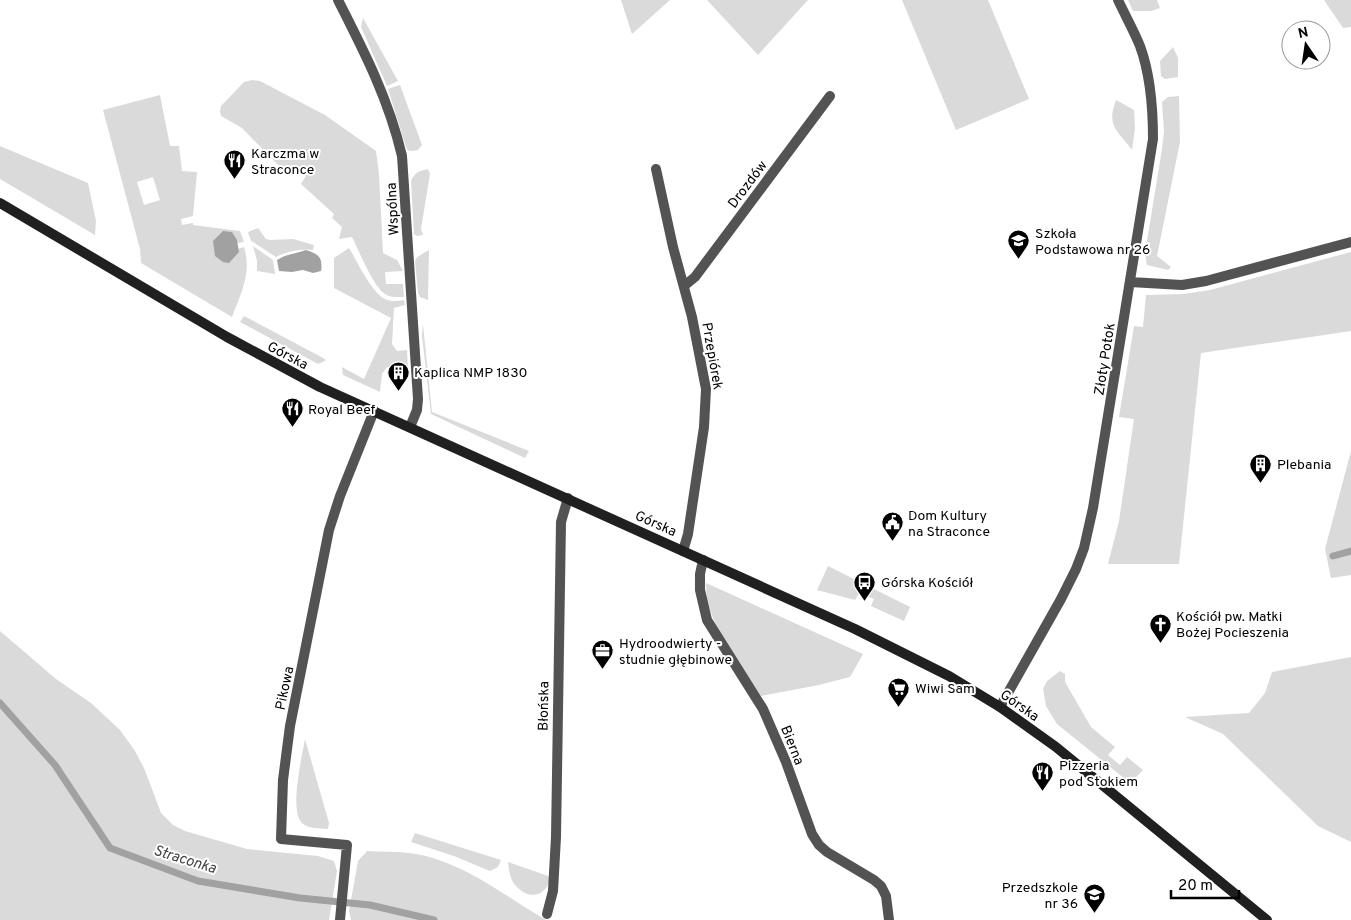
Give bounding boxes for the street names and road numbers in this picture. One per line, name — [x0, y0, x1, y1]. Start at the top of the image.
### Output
street label: Drozdów — [725, 158, 772, 212]
street label: Wspólna — [384, 182, 403, 236]
street label: Przepiórek — [697, 321, 726, 391]
street label: Złoty Potok — [1091, 322, 1120, 397]
street label: Górska — [264, 339, 311, 374]
street label: Górska — [632, 508, 679, 541]
street label: Pikowa — [273, 665, 298, 712]
street label: Błońska — [536, 681, 553, 731]
street label: Górska — [996, 687, 1042, 726]
street label: Bierna — [776, 723, 807, 768]

